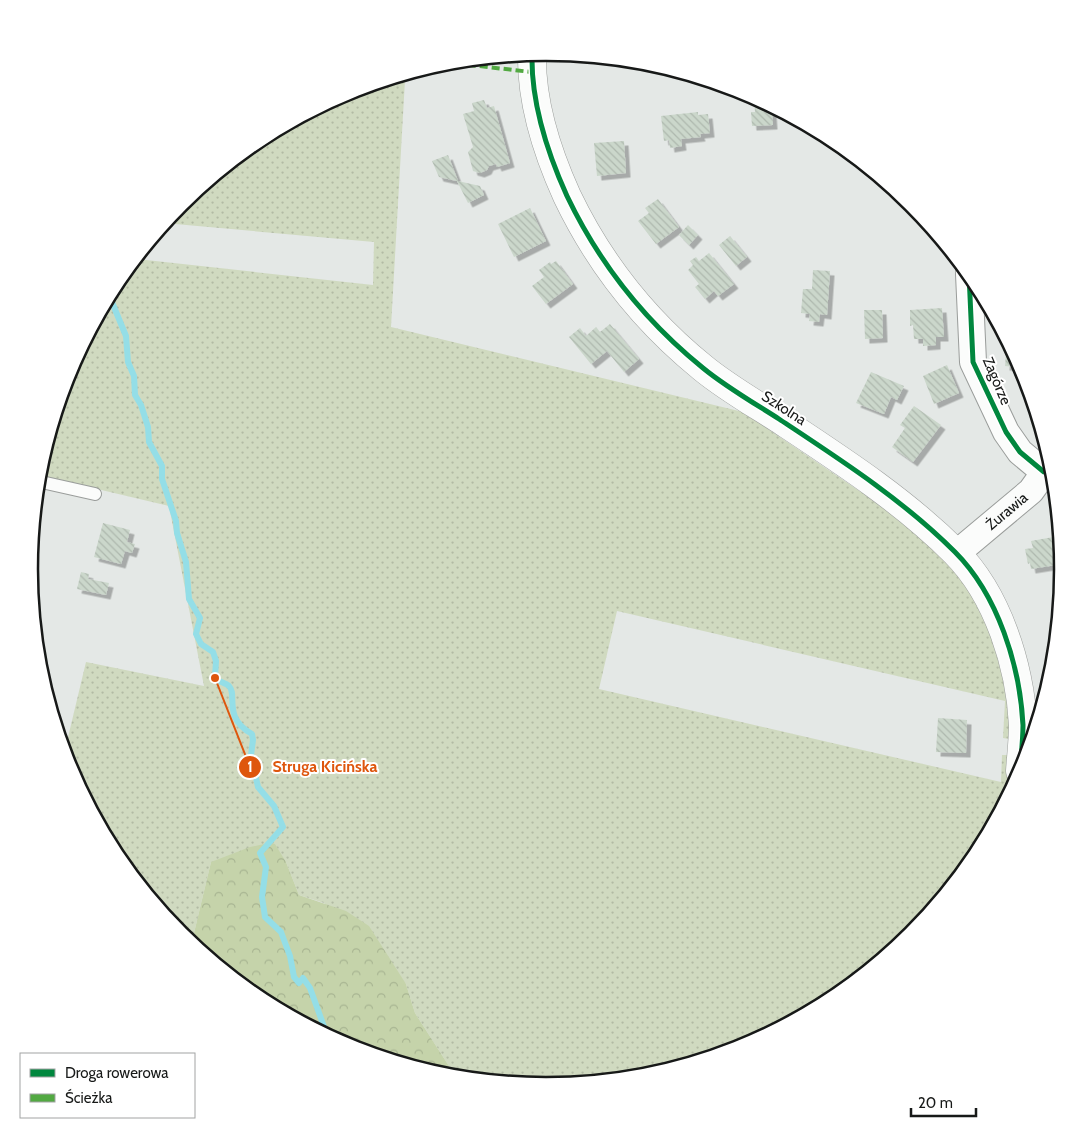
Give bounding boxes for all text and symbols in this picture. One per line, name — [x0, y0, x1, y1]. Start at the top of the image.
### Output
street label: Zagórze — [979, 354, 1015, 408]
street label: Szkolna — [758, 387, 810, 429]
street label: Żurawia — [982, 488, 1032, 534]
callout: Struga Kicińska — [237, 751, 387, 782]
text: Struga Kicińska — [273, 757, 378, 776]
text: 1 — [247, 758, 253, 776]
legend — [20, 1053, 195, 1118]
text: Droga rowerowa — [65, 1064, 169, 1082]
scale bar — [911, 1086, 976, 1118]
text: Ścieżka — [65, 1088, 113, 1107]
text: 20 m — [918, 1094, 953, 1112]

